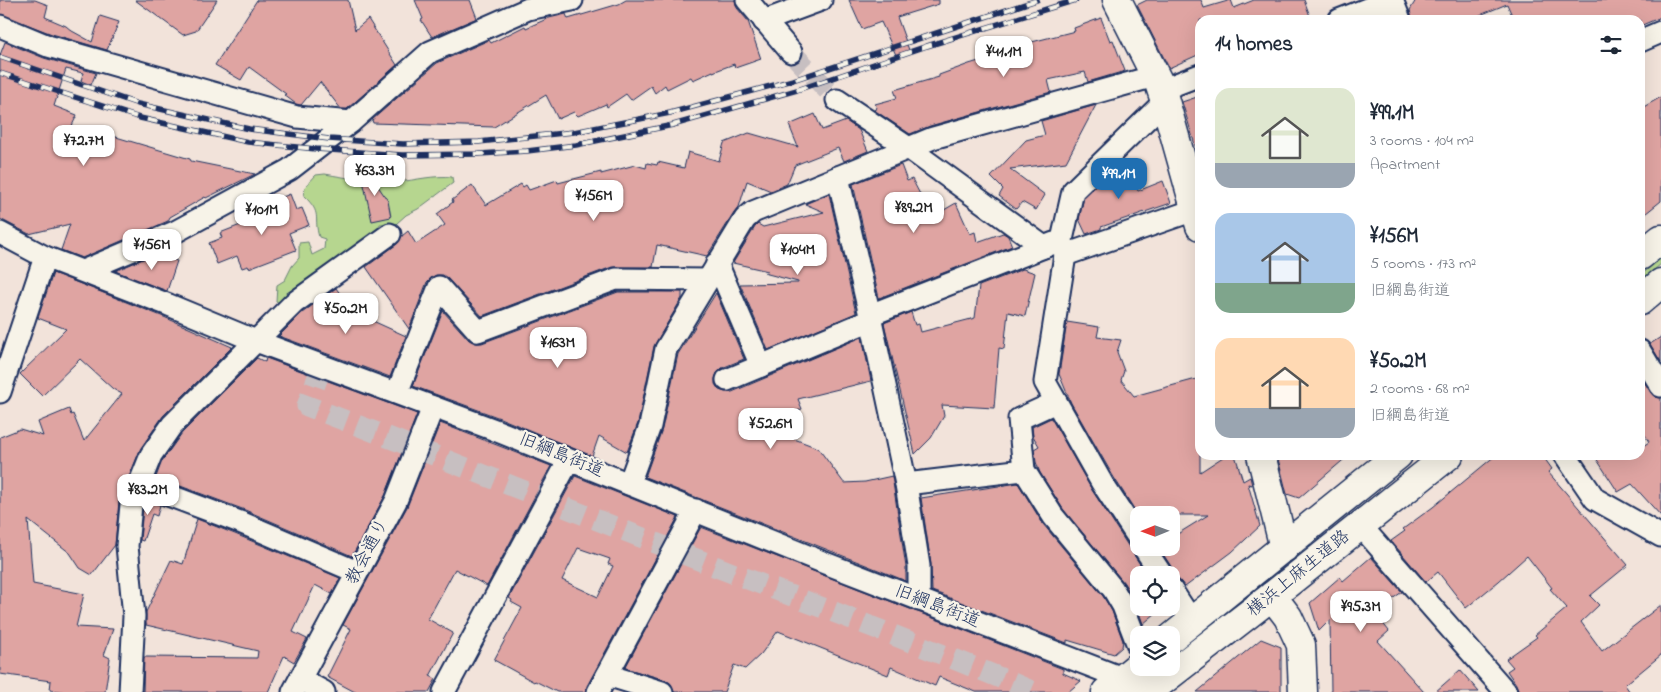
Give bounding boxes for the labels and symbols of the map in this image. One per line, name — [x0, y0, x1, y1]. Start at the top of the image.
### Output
pin: ¥41.1M — [963, 36, 1045, 78]
pin: ¥72.7M — [43, 124, 125, 167]
pin: ¥63.3M — [334, 154, 416, 197]
pin: ¥99.1M — [1078, 158, 1160, 200]
pin: ¥156M — [559, 180, 629, 222]
pin: ¥89.2M — [873, 192, 955, 234]
pin: ¥101M — [227, 194, 297, 236]
pin: ¥156M — [117, 228, 187, 271]
pin: ¥104M — [763, 234, 833, 276]
pin: ¥50.2M — [305, 292, 387, 335]
pin: ¥163M — [523, 326, 593, 369]
pin: ¥52.6M — [730, 408, 812, 450]
street label: 旧綱島街道 — [514, 427, 608, 485]
pin: ¥83.2M — [107, 474, 189, 516]
north arrow — [1130, 506, 1180, 556]
street label: 教会通り — [340, 514, 396, 590]
street label: 横浜上麻生道路 — [1242, 524, 1356, 624]
street label: 旧綱島街道 — [890, 579, 984, 635]
pin: ¥95.3M — [1320, 590, 1402, 633]

